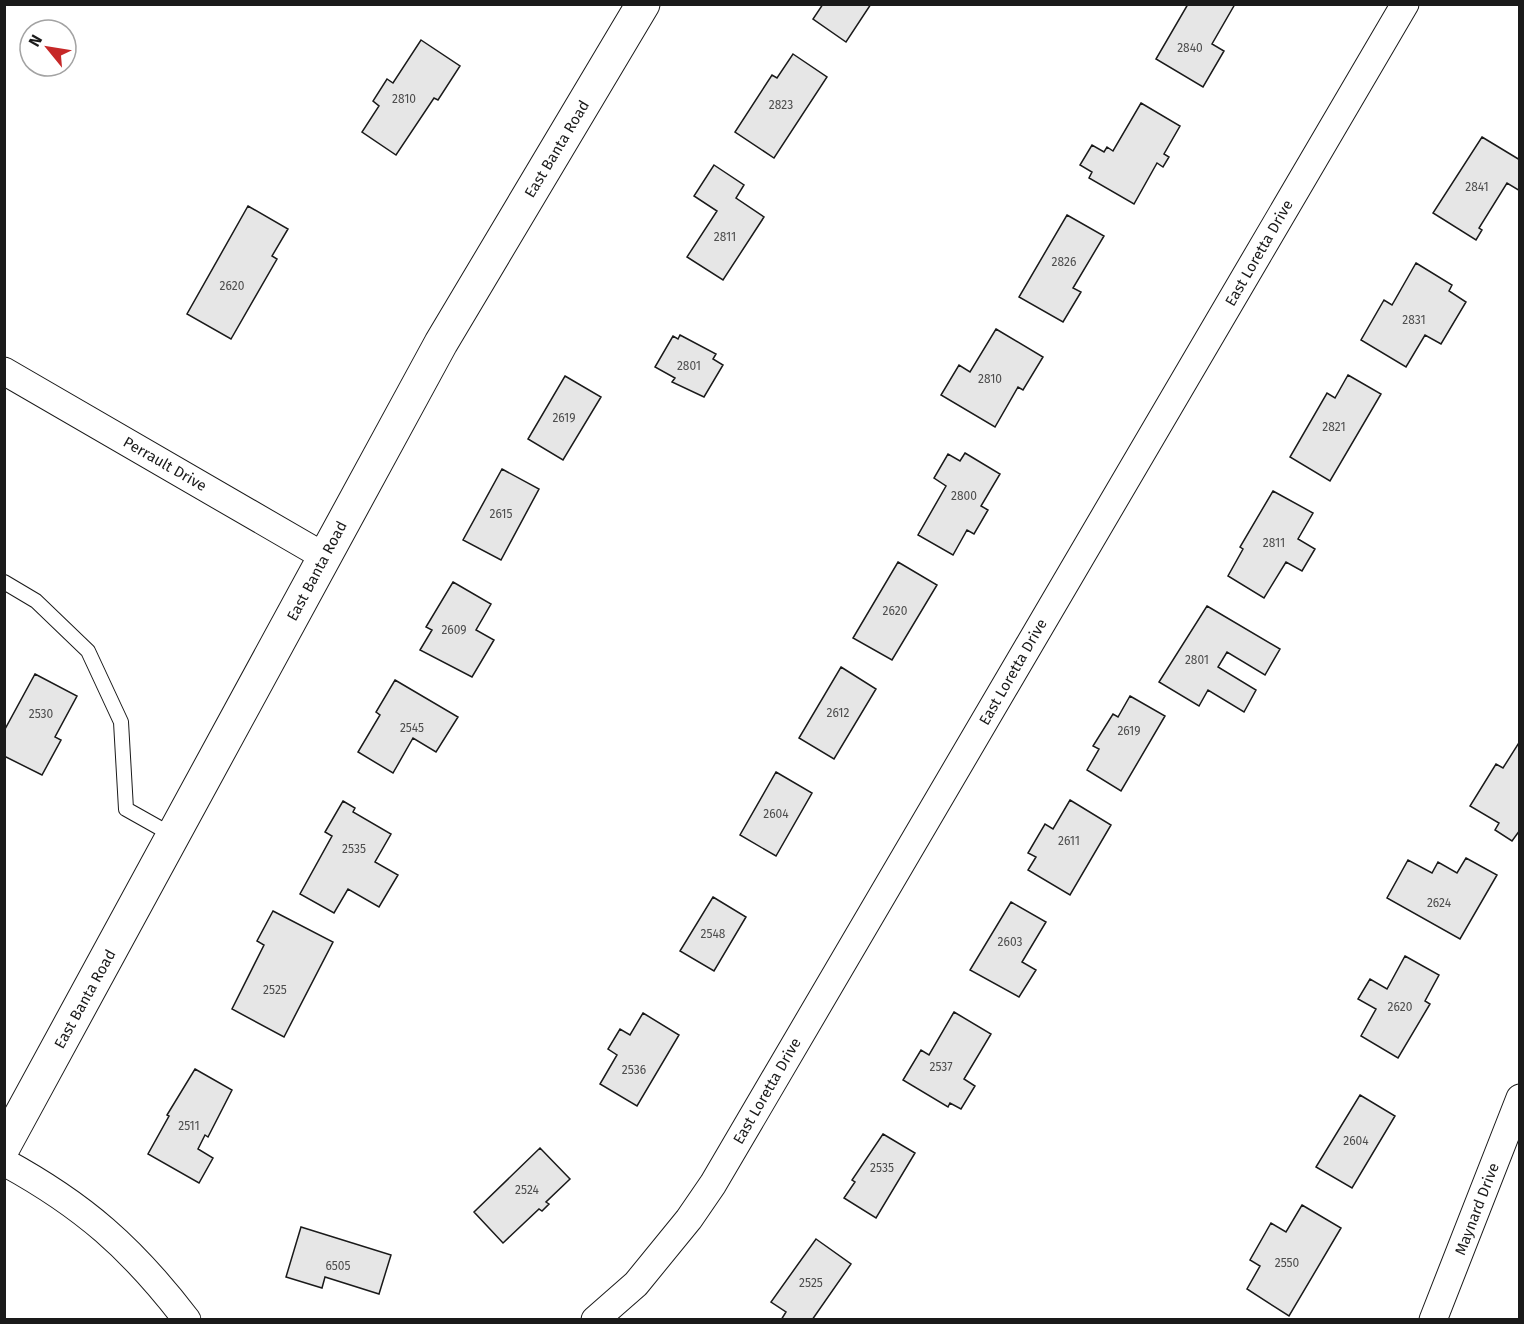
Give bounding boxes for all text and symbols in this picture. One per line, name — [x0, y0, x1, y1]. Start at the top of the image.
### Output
north arrow — [18, 18, 78, 78]
text: N — [25, 31, 46, 50]
house number: 2840 — [1177, 41, 1203, 55]
house number: 2810 — [392, 92, 416, 106]
street label: East Banta Road — [521, 97, 593, 201]
house number: 2823 — [769, 98, 793, 112]
house number: 2841 — [1465, 180, 1489, 194]
street label: East Loretta Drive — [1221, 197, 1297, 309]
house number: 2811 — [714, 230, 736, 244]
house number: 2826 — [1052, 255, 1076, 269]
house number: 2620 — [220, 279, 245, 293]
house number: 2831 — [1402, 313, 1426, 327]
house number: 2801 — [677, 359, 701, 373]
house number: 2810 — [978, 372, 1002, 386]
house number: 2619 — [552, 411, 576, 425]
house number: 2821 — [1322, 420, 1346, 434]
street label: Perrault Drive — [120, 433, 210, 495]
house number: 2800 — [951, 489, 977, 503]
house number: 2615 — [490, 507, 512, 521]
street label: East Banta Road — [283, 518, 351, 624]
house number: 2811 — [1263, 536, 1285, 550]
house number: 2620 — [883, 604, 908, 618]
street label: East Loretta Drive — [975, 616, 1051, 728]
house number: 2609 — [441, 623, 467, 637]
house number: 2801 — [1185, 653, 1209, 667]
house number: 2612 — [827, 706, 849, 720]
house number: 2530 — [29, 707, 54, 721]
house number: 2545 — [400, 721, 424, 735]
house number: 2619 — [1117, 724, 1141, 738]
house number: 2604 — [763, 807, 789, 821]
house number: 2611 — [1058, 834, 1080, 848]
house number: 2535 — [342, 842, 366, 856]
house number: 2624 — [1427, 896, 1452, 910]
house number: 2548 — [701, 927, 726, 941]
house number: 2603 — [998, 935, 1022, 949]
street label: East Banta Road — [50, 946, 120, 1052]
house number: 2525 — [263, 983, 287, 997]
house number: 2620 — [1388, 1000, 1413, 1014]
street label: East Loretta Drive — [729, 1035, 805, 1147]
house number: 2537 — [929, 1060, 953, 1074]
house number: 2536 — [622, 1063, 646, 1077]
house number: 2511 — [178, 1119, 200, 1133]
house number: 2604 — [1343, 1134, 1369, 1148]
street label: Maynard Drive — [1451, 1160, 1503, 1258]
house number: 2535 — [870, 1161, 894, 1175]
house number: 2524 — [515, 1183, 540, 1197]
house number: 2550 — [1275, 1256, 1300, 1270]
house number: 6505 — [325, 1259, 351, 1273]
house number: 2525 — [799, 1276, 823, 1290]

